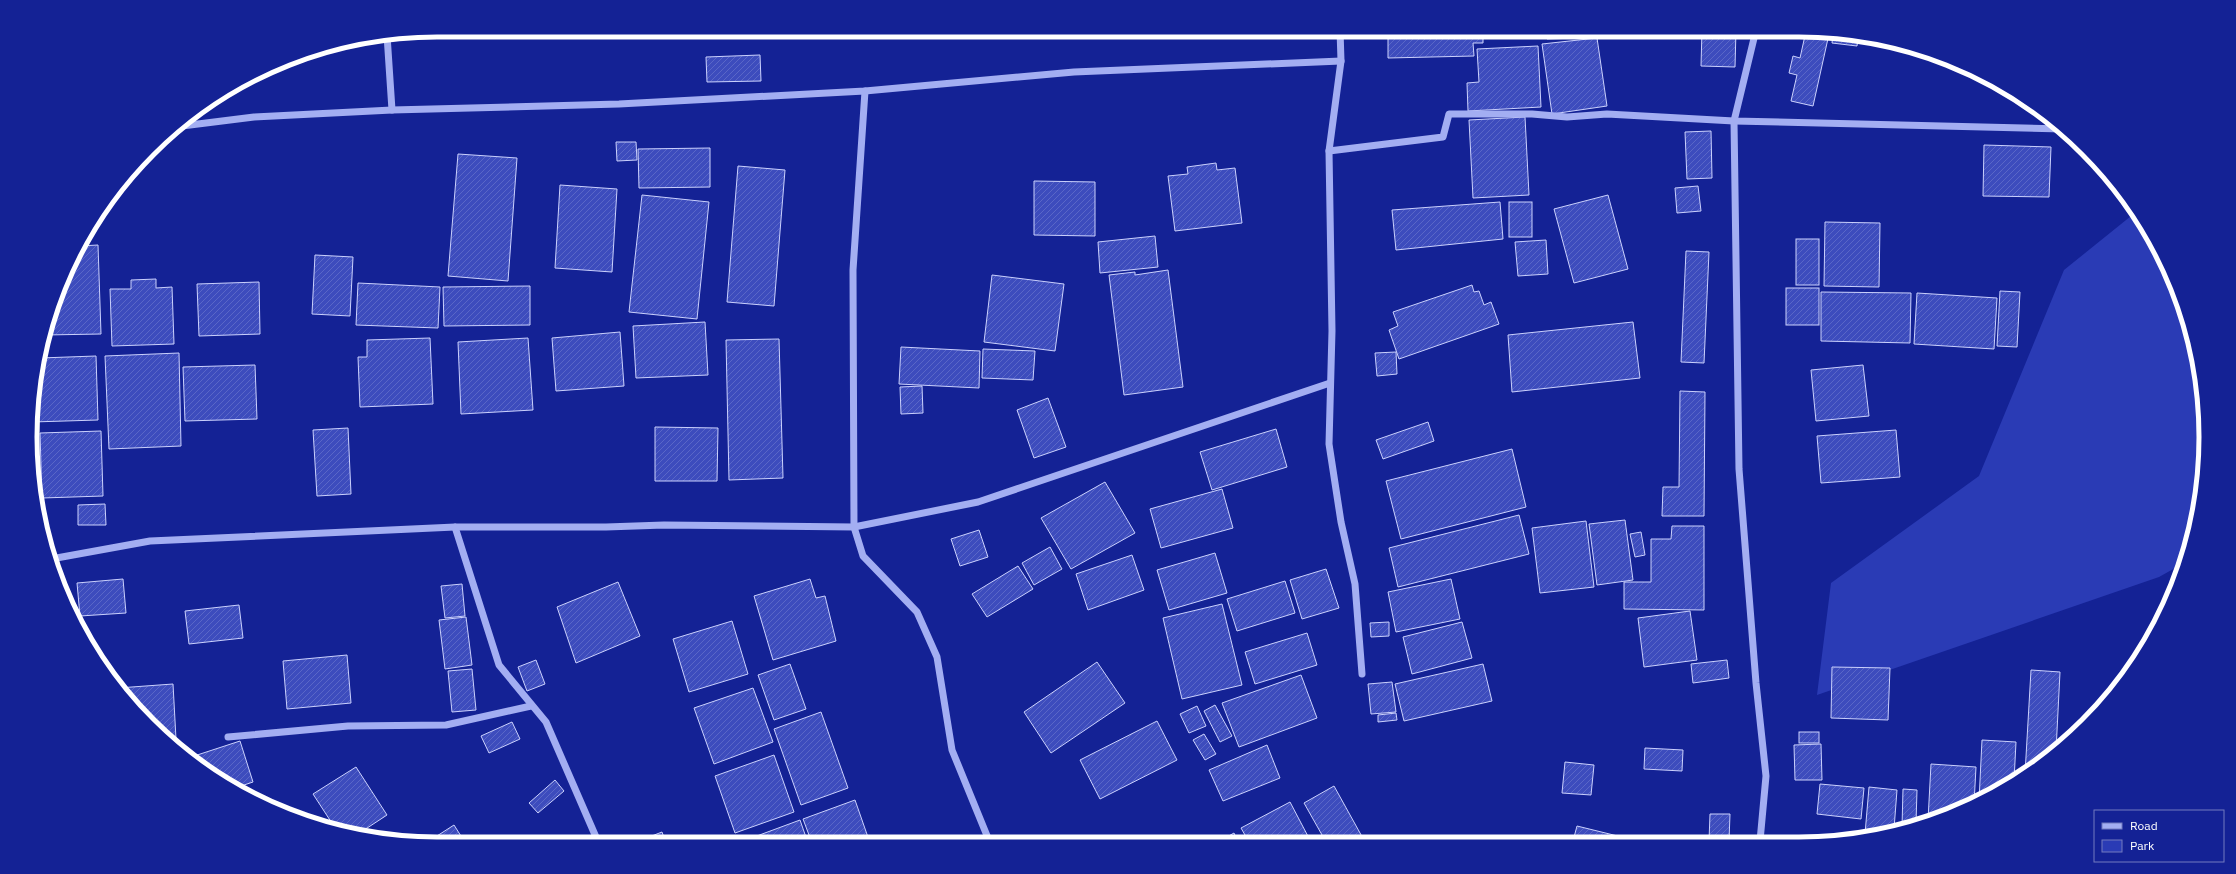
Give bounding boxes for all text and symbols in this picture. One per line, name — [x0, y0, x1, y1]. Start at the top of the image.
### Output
legend — [2094, 810, 2224, 862]
text: Road — [2130, 818, 2158, 833]
text: Park — [2130, 838, 2155, 853]

